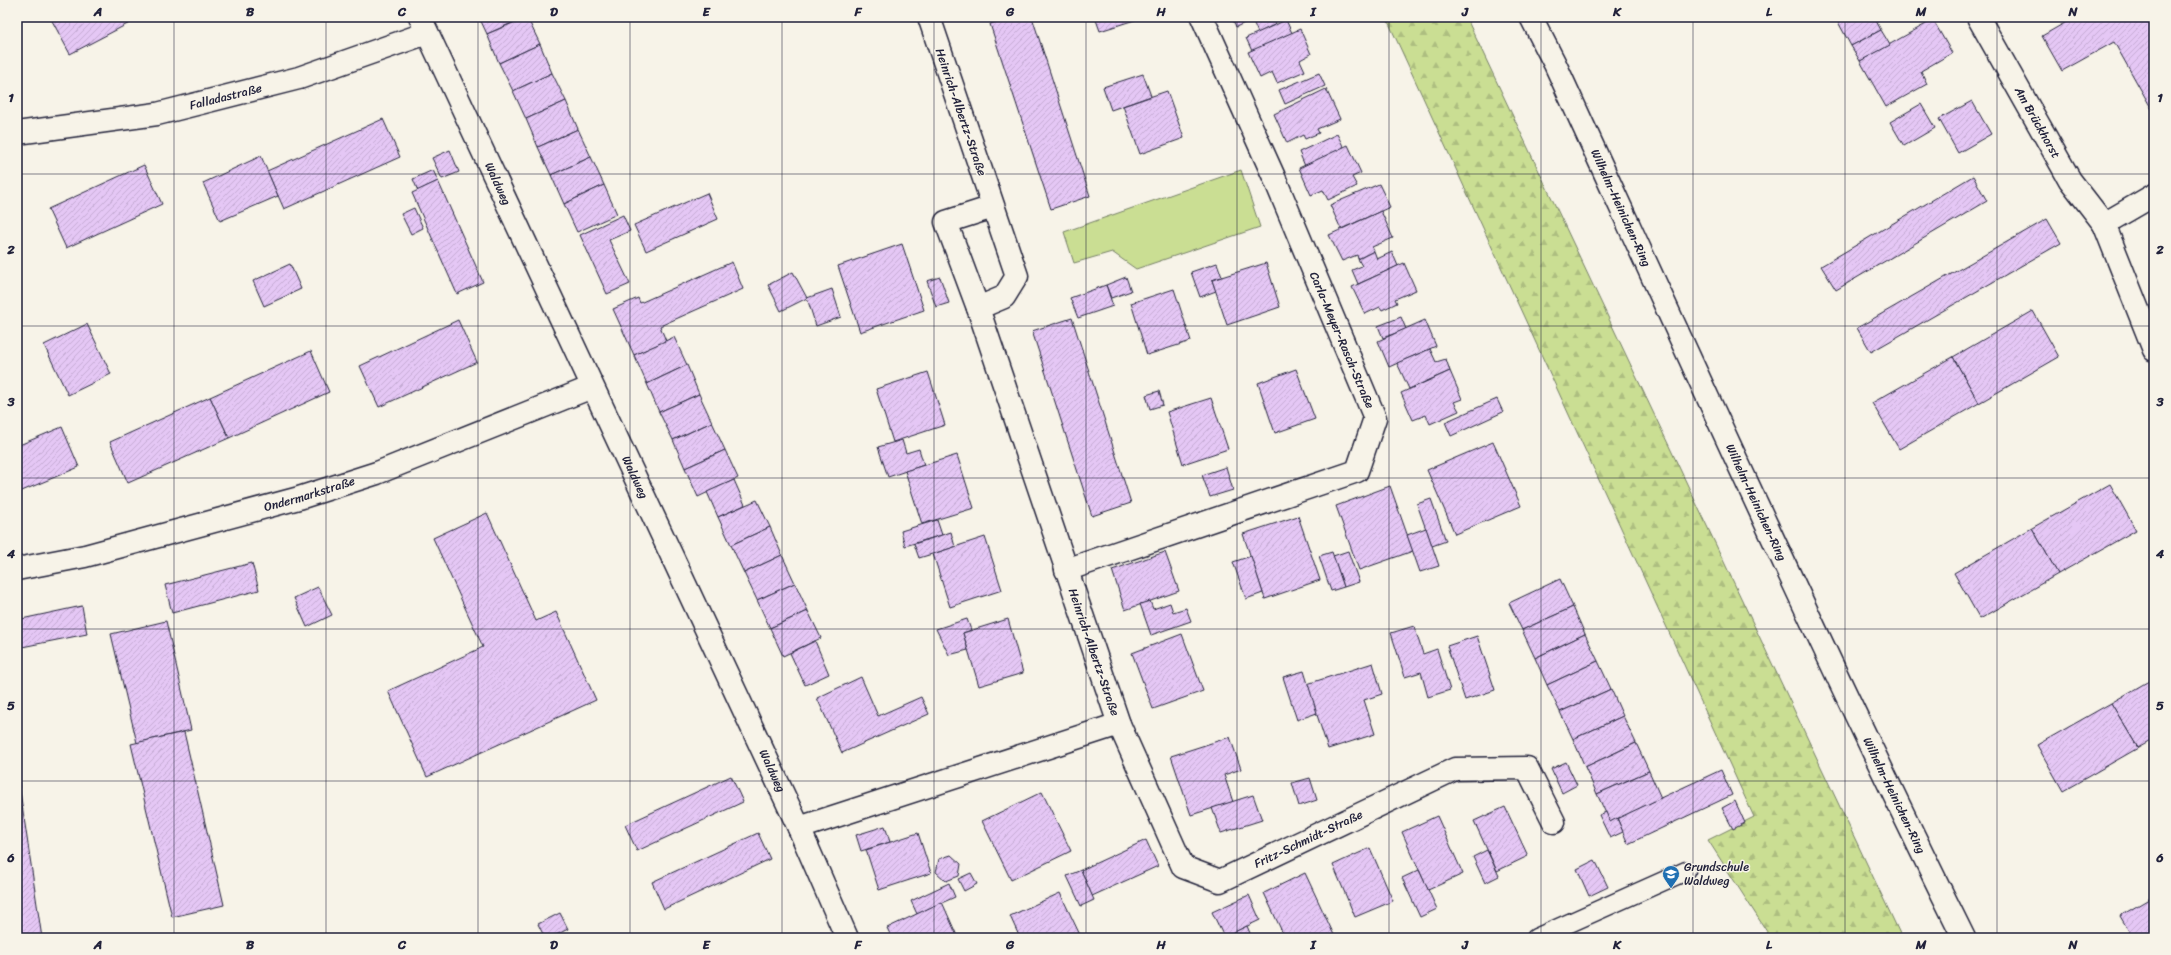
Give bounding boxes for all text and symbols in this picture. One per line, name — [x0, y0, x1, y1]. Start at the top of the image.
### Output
text: A — [93, 0, 102, 23]
text: B — [246, 0, 255, 23]
text: C — [397, 0, 407, 23]
text: D — [550, 0, 558, 23]
text: E — [702, 0, 711, 23]
text: F — [853, 0, 862, 23]
text: G — [1005, 0, 1015, 23]
text: H — [1155, 0, 1166, 23]
text: I — [1309, 0, 1317, 23]
text: J — [1461, 0, 1469, 23]
text: K — [1612, 0, 1622, 23]
text: L — [1766, 0, 1773, 23]
text: M — [1915, 0, 1927, 23]
text: N — [2067, 0, 2078, 23]
street label: Heinrich-Albertz-Straße — [929, 45, 993, 179]
street label: Falladastraße — [187, 77, 264, 116]
street label: Am Brückhorst — [2008, 81, 2067, 162]
text: 1 — [8, 86, 14, 109]
text: 1 — [2157, 86, 2163, 109]
street label: Wilhelm-Heinichen-Ring — [1584, 145, 1657, 270]
street label: Waldweg — [478, 158, 518, 209]
text: 2 — [6, 238, 15, 261]
text: 2 — [2155, 238, 2164, 261]
street label: Carla-Meyer-Rasch-Straße — [1303, 268, 1381, 412]
text: 3 — [6, 390, 15, 413]
text: 3 — [2155, 390, 2164, 413]
street label: Wilhelm-Heinichen-Ring — [1719, 440, 1793, 565]
street label: Waldweg — [615, 452, 655, 503]
street label: Ondermarkstraße — [261, 470, 358, 518]
text: 4 — [6, 542, 16, 565]
text: 4 — [2155, 542, 2165, 565]
street label: Heinrich-Albertz-Straße — [1062, 585, 1126, 719]
text: 5 — [7, 694, 15, 717]
text: 5 — [2156, 694, 2164, 717]
street label: Wilhelm-Heinichen-Ring — [1857, 733, 1932, 858]
street label: Waldweg — [753, 745, 792, 796]
street label: Fritz-Schmidt-Straße — [1250, 803, 1367, 874]
text: 6 — [6, 846, 15, 869]
text: 6 — [2155, 846, 2164, 869]
place label: Grundschule Waldweg — [1684, 856, 1749, 892]
school or university icon: Grundschule Waldweg — [1661, 864, 1681, 889]
text: A — [93, 933, 102, 955]
text: B — [246, 933, 255, 955]
text: C — [397, 933, 407, 955]
text: D — [550, 933, 558, 955]
text: E — [702, 933, 711, 955]
text: F — [853, 933, 862, 955]
text: G — [1005, 933, 1015, 955]
text: H — [1155, 933, 1166, 955]
text: I — [1309, 933, 1317, 955]
text: J — [1461, 933, 1469, 955]
text: K — [1612, 933, 1622, 955]
text: L — [1766, 933, 1773, 955]
text: M — [1915, 933, 1927, 955]
text: N — [2067, 933, 2078, 955]

